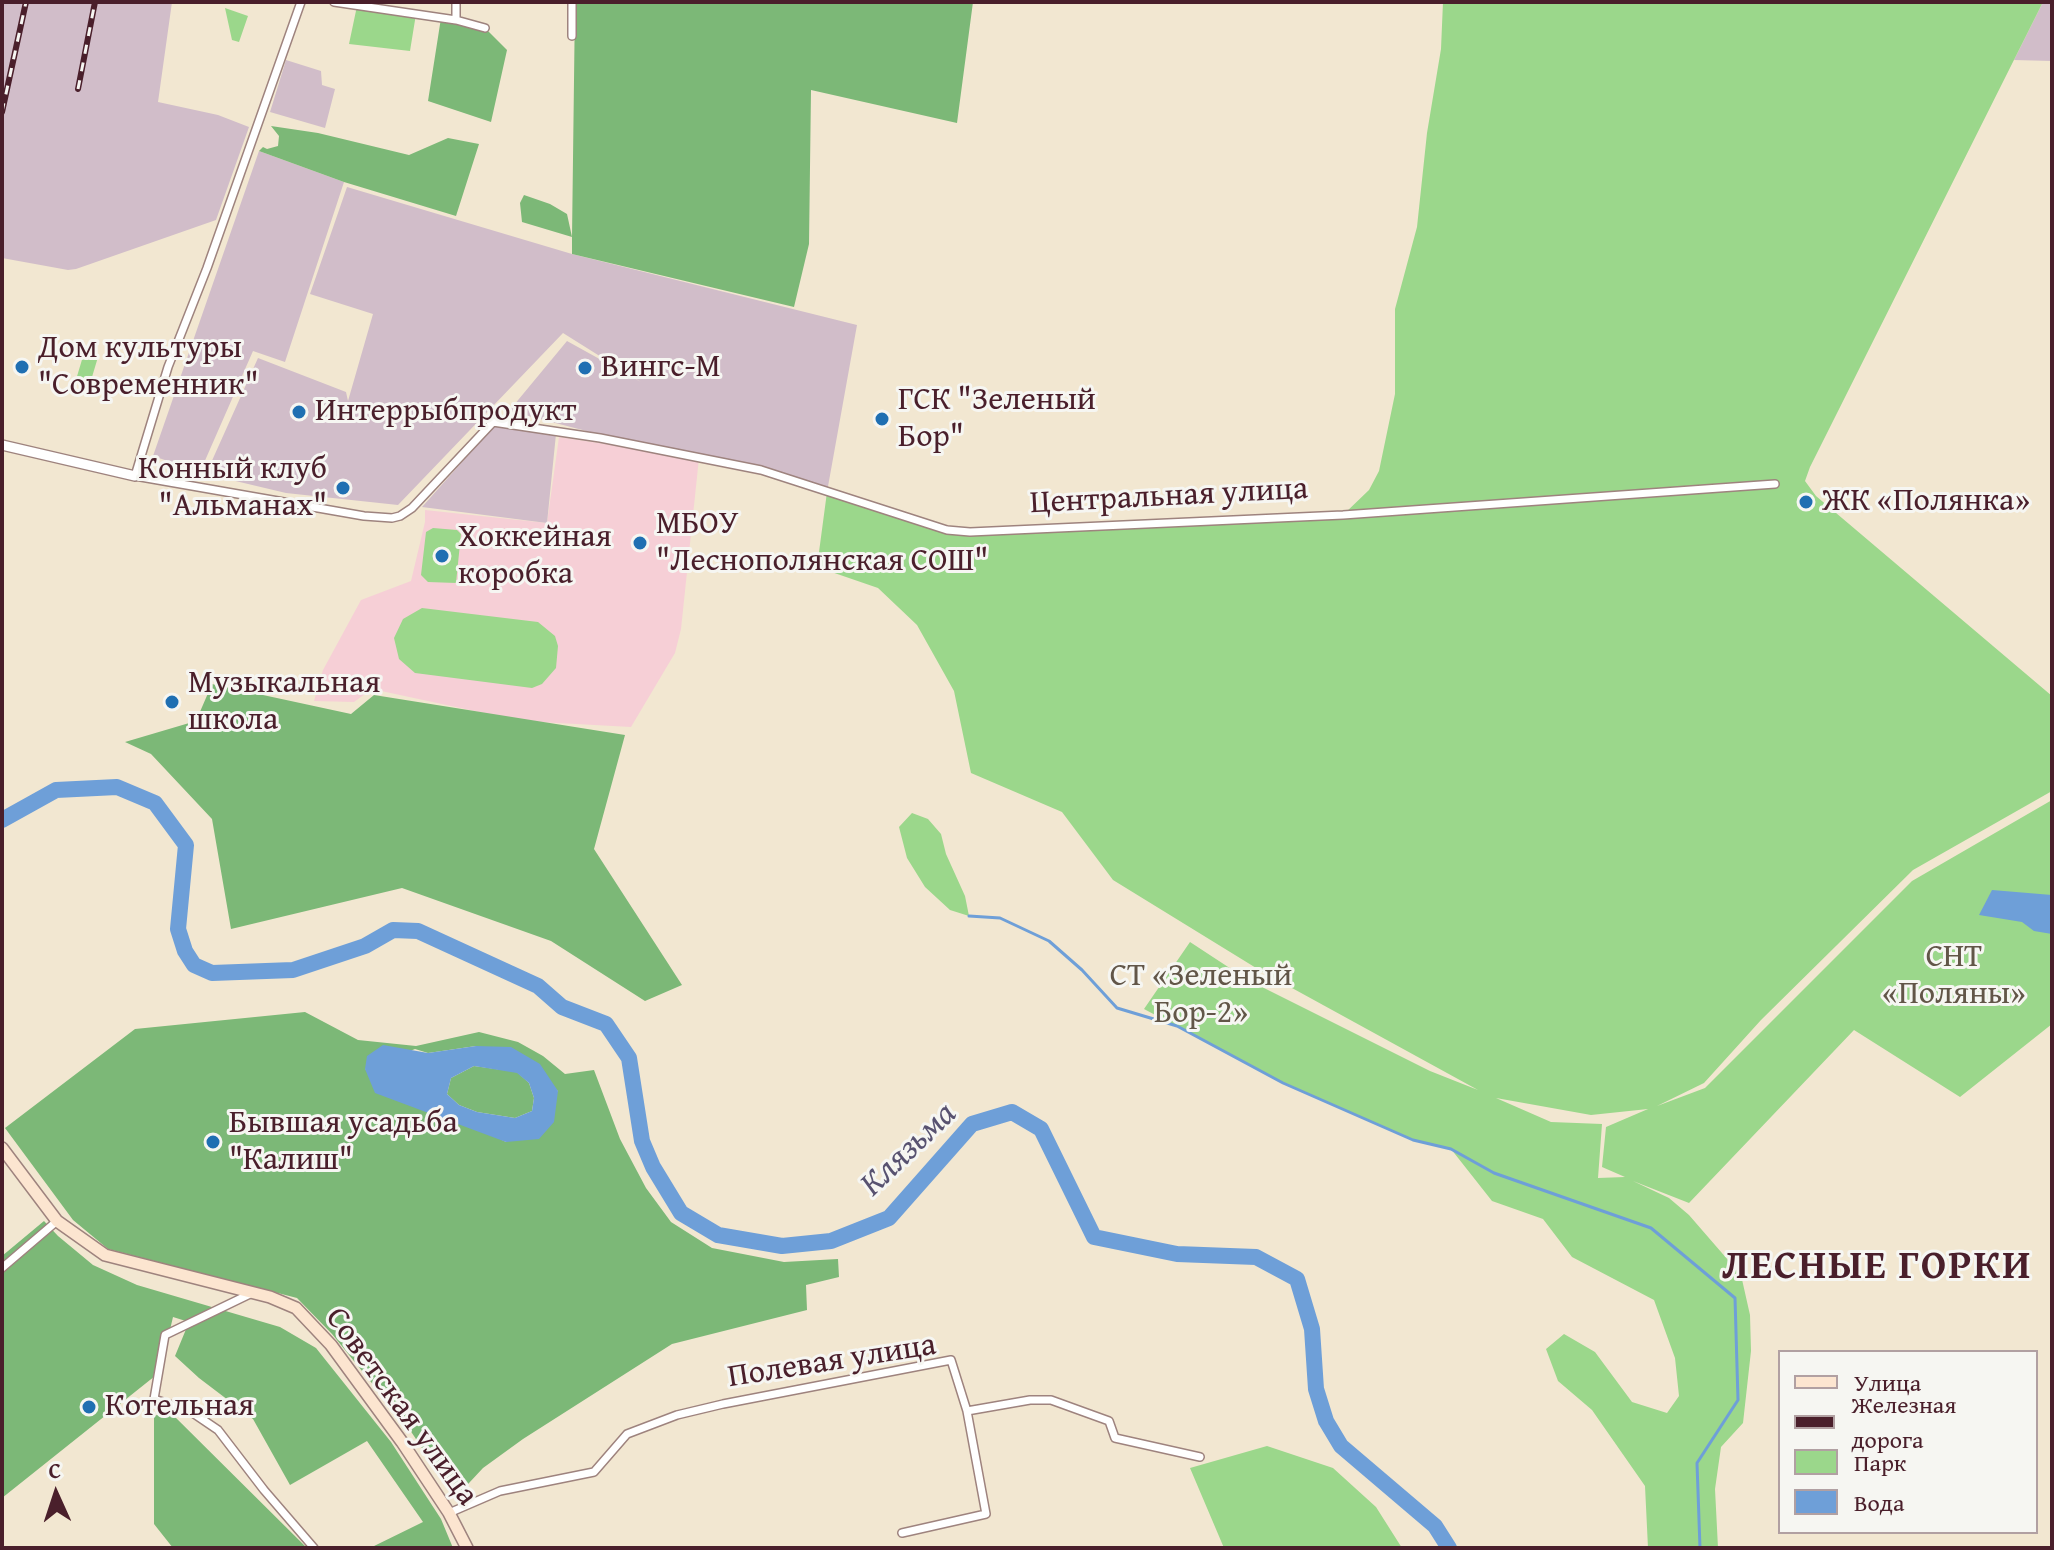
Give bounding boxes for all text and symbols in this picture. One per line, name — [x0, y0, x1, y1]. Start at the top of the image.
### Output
place label: Дом культуры "Современник" — [38, 330, 259, 405]
place label: Вингс-М — [601, 349, 721, 387]
marker: Дом культуры "Современник" — [13, 358, 31, 376]
marker: Вингс-М — [576, 359, 594, 377]
place label: ГСК "Зеленый Бор" — [898, 382, 1096, 457]
place label: Интеррыбпродукт — [315, 393, 576, 431]
marker: Интеррыбпродукт — [290, 403, 308, 421]
marker: ГСК "Зеленый Бор" — [873, 410, 891, 428]
place label: Конный клуб "Альманах" — [138, 451, 327, 526]
street label: Центральная улица — [1029, 471, 1309, 523]
marker: Конный клуб "Альманах" — [334, 479, 352, 497]
place label: ЖК «Полянка» — [1822, 483, 2030, 521]
marker: ЖК «Полянка» — [1797, 493, 1815, 511]
place label: МБОУ "Леснополянская СОШ" — [656, 506, 988, 581]
place label: Хоккейная коробка — [458, 519, 612, 594]
marker: МБОУ "Леснополянская СОШ" — [631, 534, 649, 552]
marker: Хоккейная коробка — [433, 547, 451, 565]
place label: Музыкальная школа — [188, 665, 380, 740]
marker: Музыкальная школа — [163, 693, 181, 711]
park label: СНТ «Поляны» — [1882, 939, 2026, 1014]
park label: СТ «Зеленый Бор-2» — [1110, 958, 1292, 1033]
water label: Клязьма — [853, 1095, 965, 1205]
place label: Бывшая усадьба "Калиш" — [229, 1105, 458, 1180]
marker: Бывшая усадьба "Калиш" — [204, 1133, 222, 1151]
district label: ЛЕСНЫЕ ГОРКИ — [1722, 1244, 2032, 1292]
street label: Советская улица — [316, 1300, 486, 1514]
street label: Полевая улица — [725, 1327, 939, 1397]
legend — [1778, 1350, 2038, 1534]
text: Улица — [1854, 1365, 1921, 1400]
text: Железная дорога — [1851, 1387, 1956, 1457]
place label: Котельная — [105, 1388, 254, 1426]
marker: Котельная — [80, 1398, 98, 1416]
text: Парк — [1854, 1445, 1906, 1480]
north arrow — [16, 1454, 96, 1534]
text: С — [48, 1454, 62, 1486]
text: Вода — [1854, 1485, 1904, 1520]

